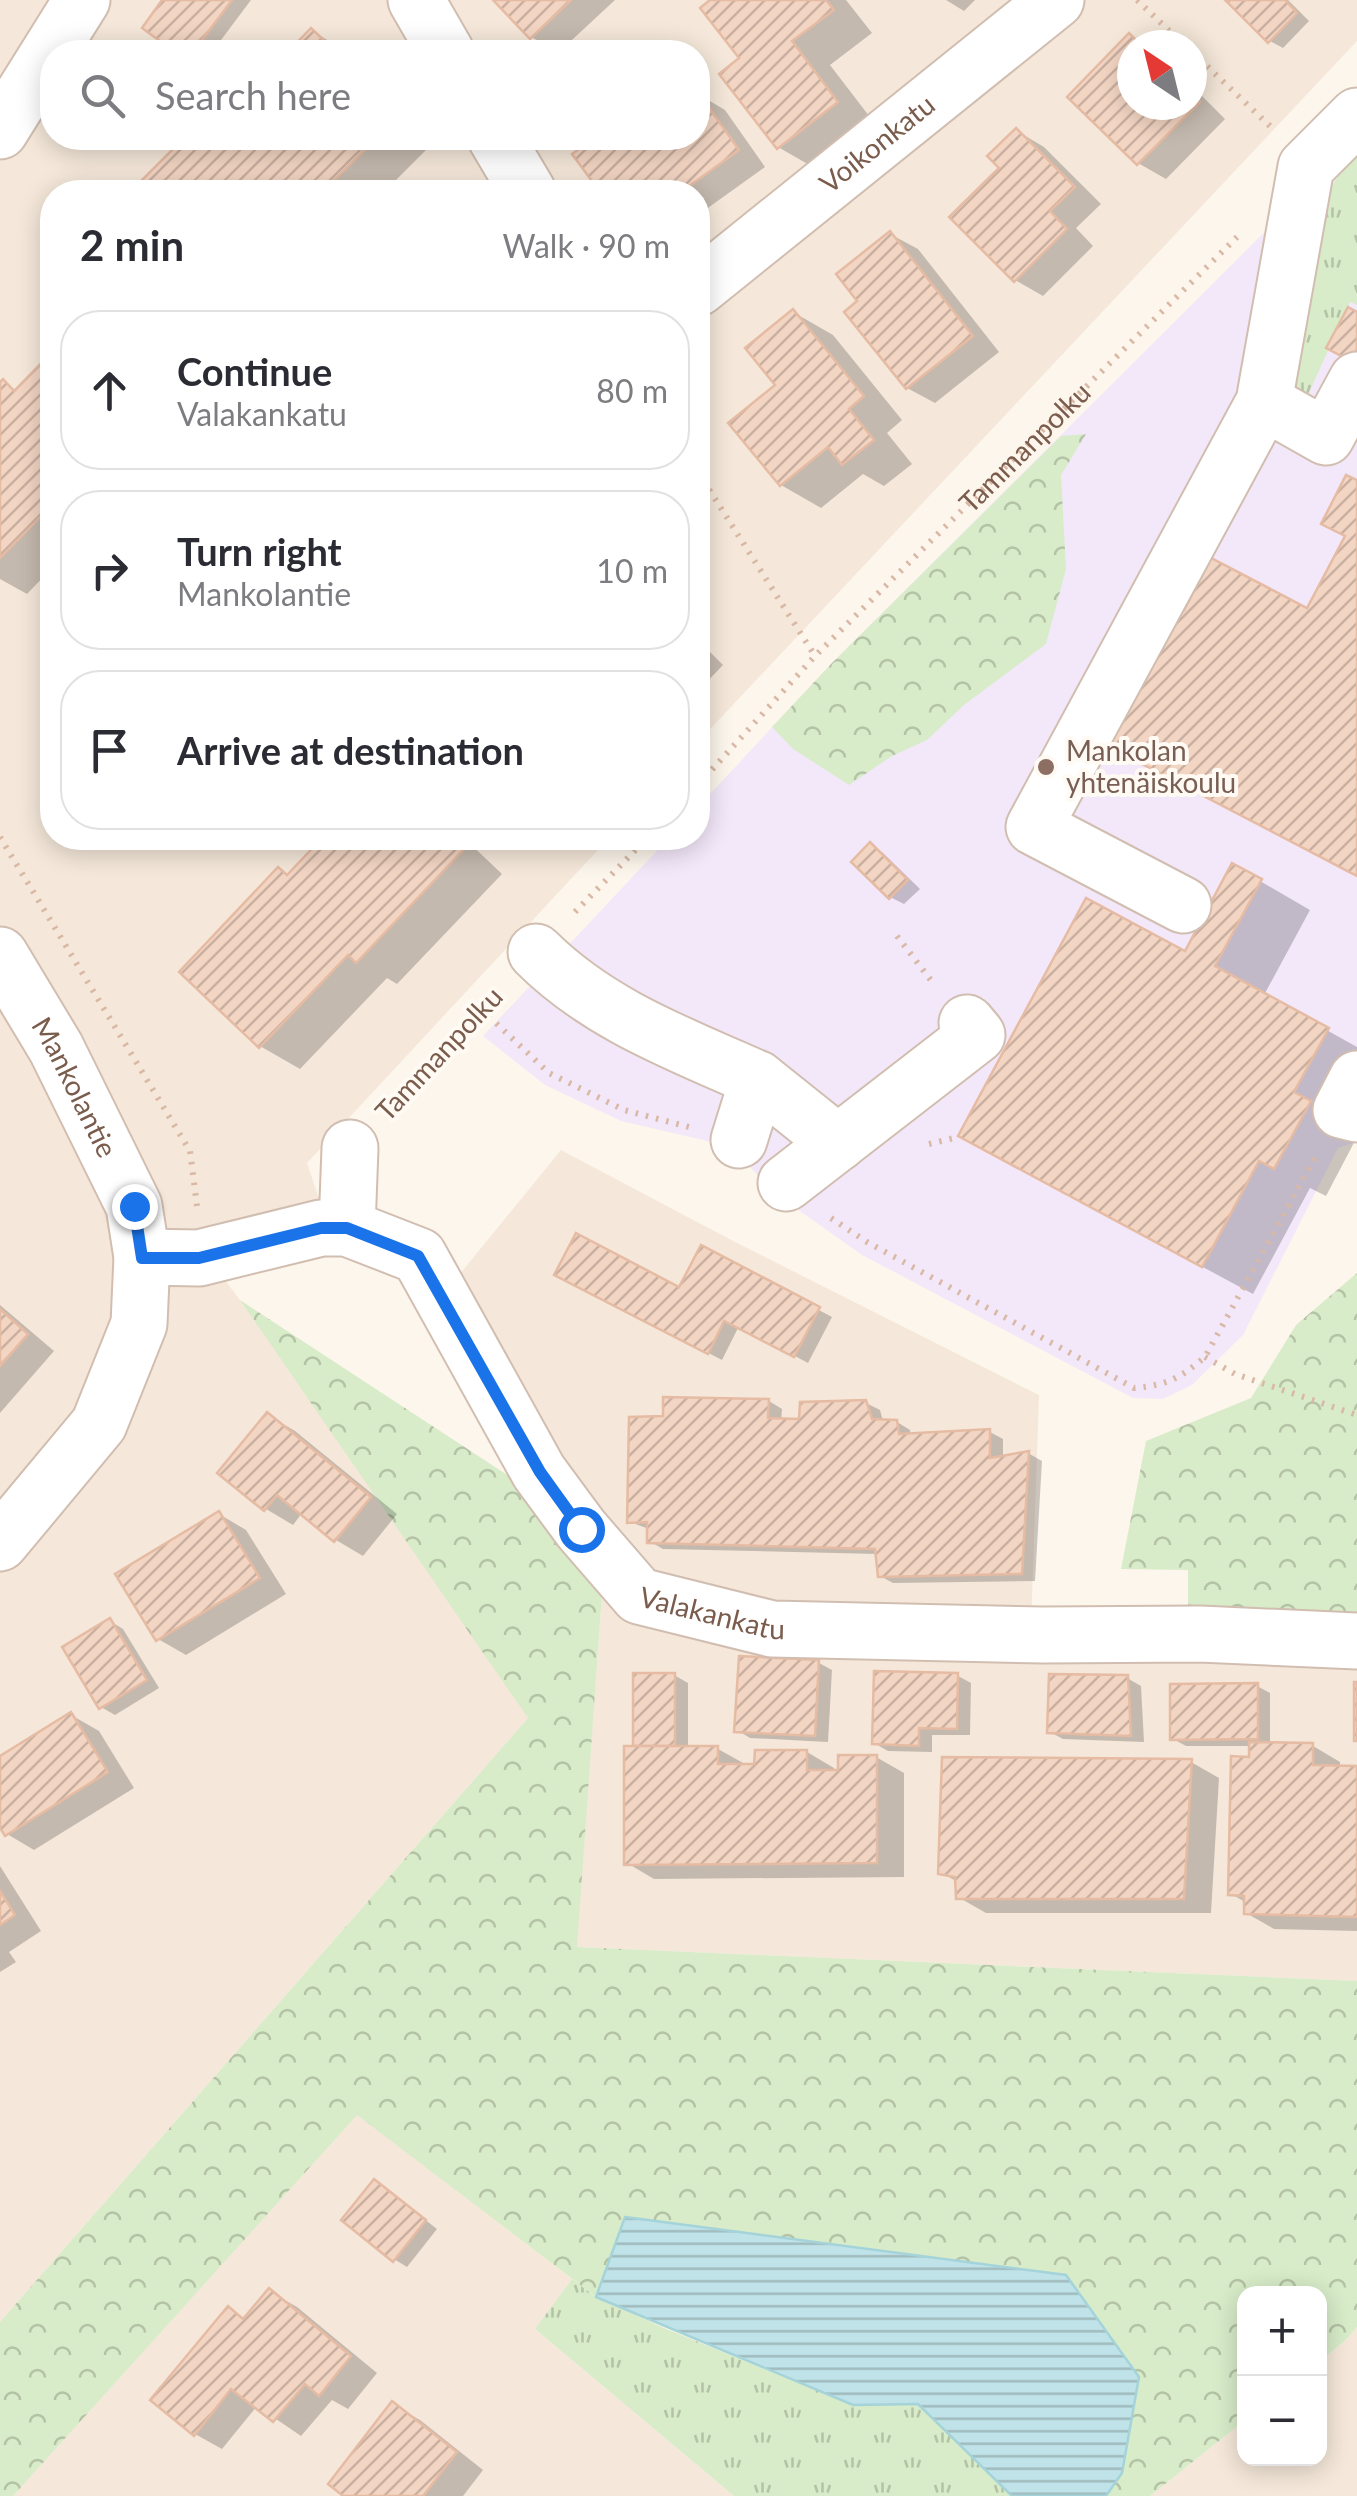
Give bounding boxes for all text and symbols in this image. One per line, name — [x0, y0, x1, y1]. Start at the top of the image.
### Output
north arrow — [1117, 30, 1207, 120]
search box — [40, 40, 710, 150]
icon: search — [75, 68, 130, 123]
text: Search here — [155, 72, 351, 118]
street label: Voikonkatu — [812, 87, 941, 200]
text: 2 min — [80, 220, 184, 270]
text: Walk · 90 m — [503, 226, 670, 265]
text: Continue — [177, 348, 332, 394]
icon: ahead — [82, 363, 137, 418]
text: 80 m — [596, 371, 668, 410]
street label: Tammanpolku — [952, 375, 1097, 519]
text: Valakankatu — [177, 394, 347, 433]
text: Turn right — [177, 528, 342, 574]
icon: right — [82, 543, 137, 598]
text: 10 m — [596, 551, 668, 590]
text: Mankolantie — [177, 574, 351, 613]
icon: arrive — [82, 723, 137, 778]
text: Arrive at destination — [177, 727, 524, 773]
place label: Mankolan yhtenäiskoulu — [1066, 733, 1236, 799]
marker: Mankolan yhtenäiskoulu — [1035, 756, 1057, 778]
street label: Tammanpolku — [368, 979, 509, 1127]
street label: Mankolantie — [25, 1011, 125, 1162]
route end — [112, 1184, 158, 1230]
route start — [559, 1507, 605, 1553]
street label: Valakankatu — [636, 1579, 785, 1645]
map controls — [1237, 2286, 1327, 2466]
button: + — [1237, 2286, 1327, 2376]
button: − — [1237, 2376, 1327, 2466]

